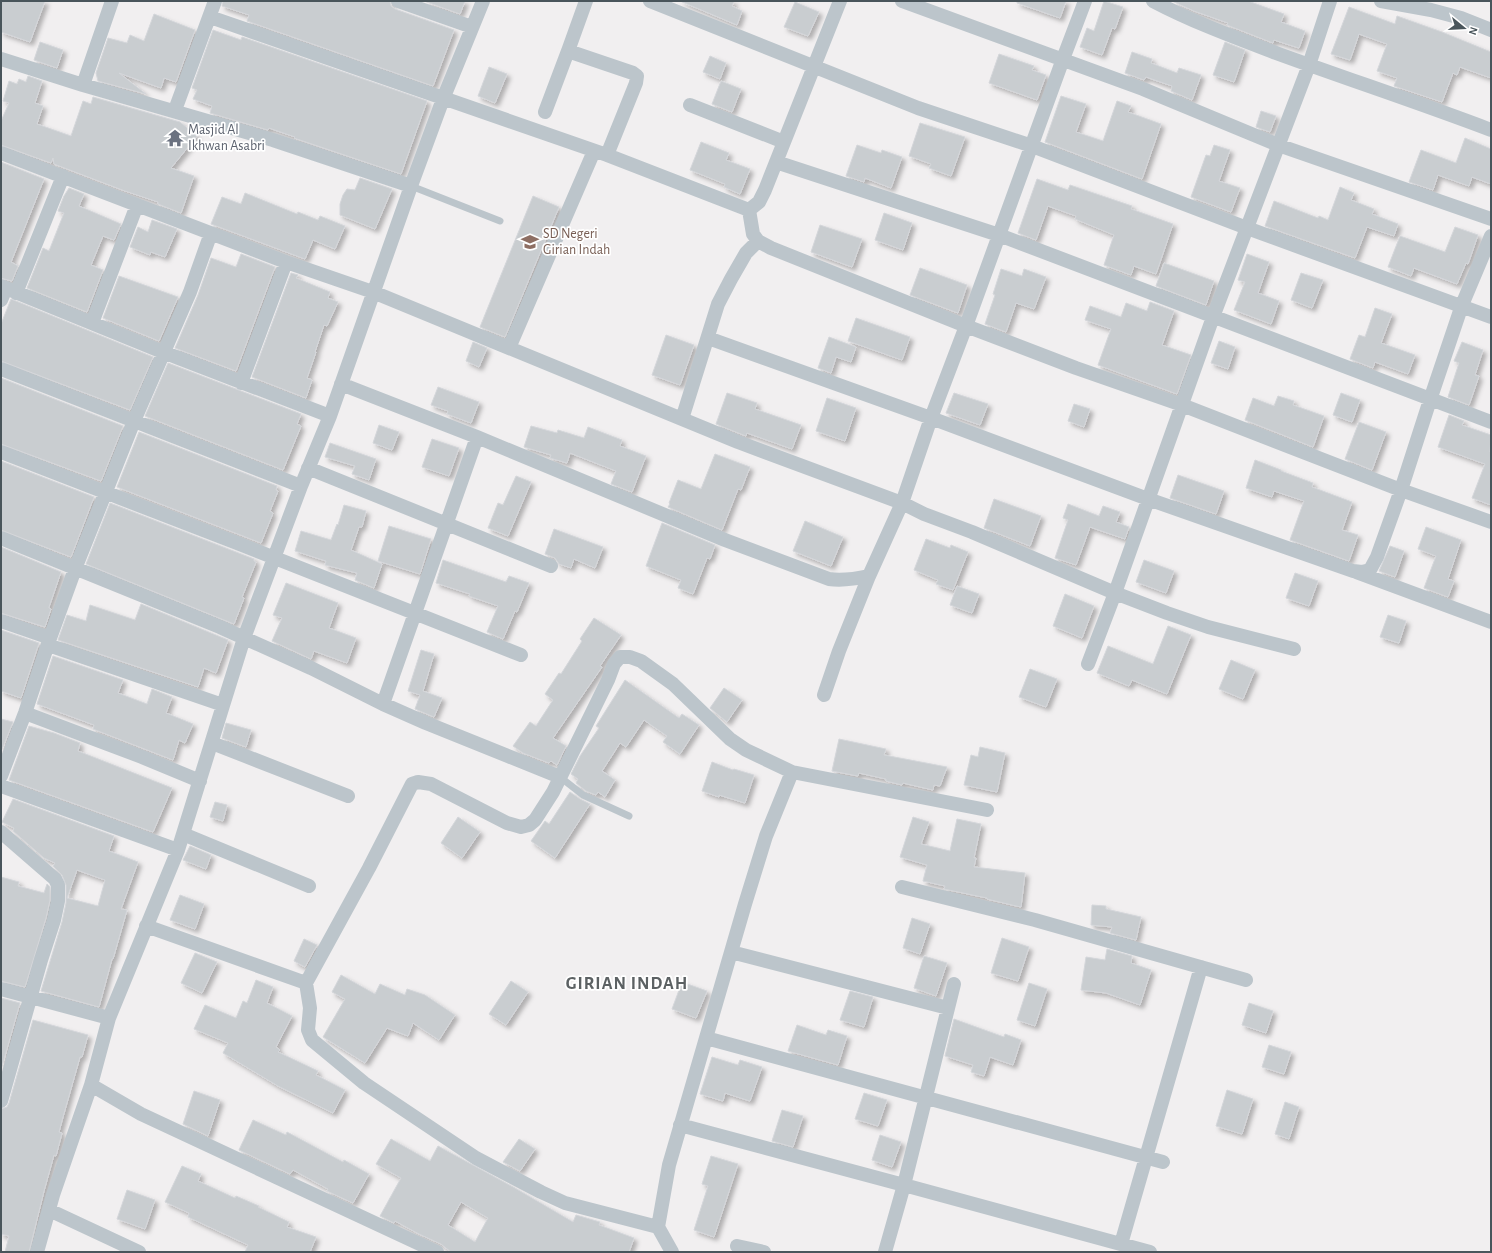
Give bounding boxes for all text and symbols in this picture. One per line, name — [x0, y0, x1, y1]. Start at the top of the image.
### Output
north arrow — [1444, 8, 1484, 48]
text: N — [1467, 26, 1479, 36]
place label: Masjid Al Ikhwan Asabri — [188, 123, 265, 153]
temple icon: Masjid Al Ikhwan Asabri — [165, 128, 185, 148]
place label: SD Negeri Girian Indah — [543, 227, 610, 257]
school or university icon: SD Negeri Girian Indah — [520, 232, 540, 252]
district label: GIRIAN INDAH — [566, 975, 688, 993]

